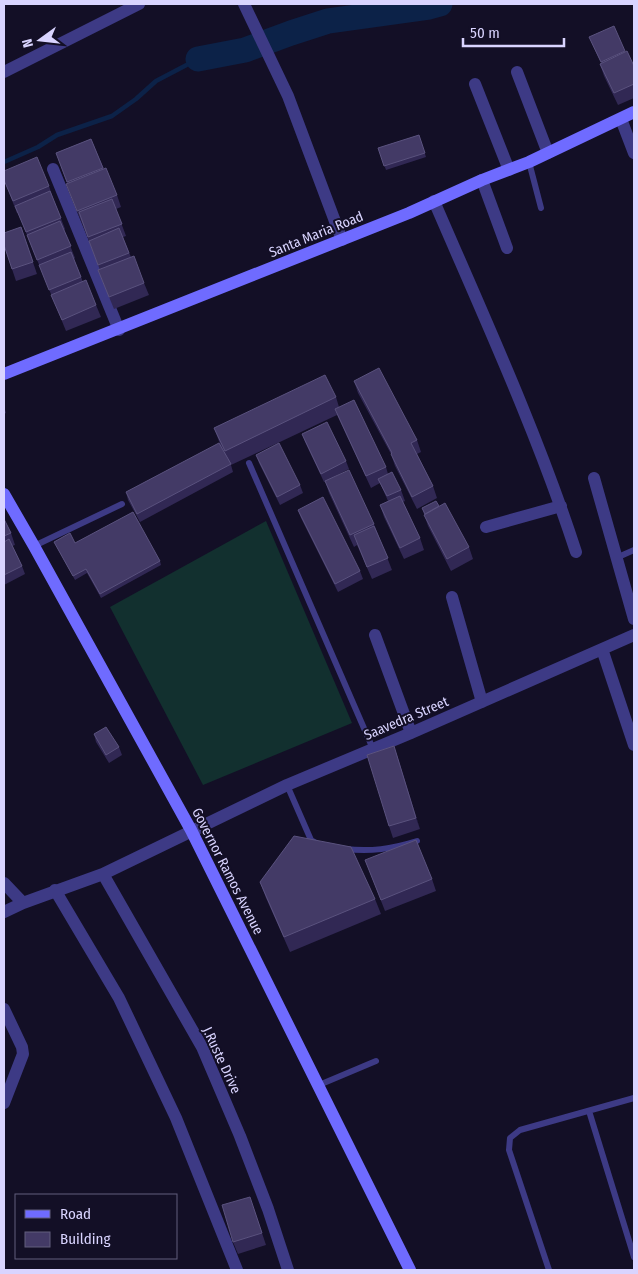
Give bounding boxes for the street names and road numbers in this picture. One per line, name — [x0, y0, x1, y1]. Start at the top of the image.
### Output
street label: Santa Maria Road — [267, 208, 366, 261]
street label: Saavedra Street — [361, 693, 451, 744]
street label: Governor Ramos Avenue — [188, 805, 267, 938]
street label: J.Ruste Drive — [199, 1024, 244, 1096]

